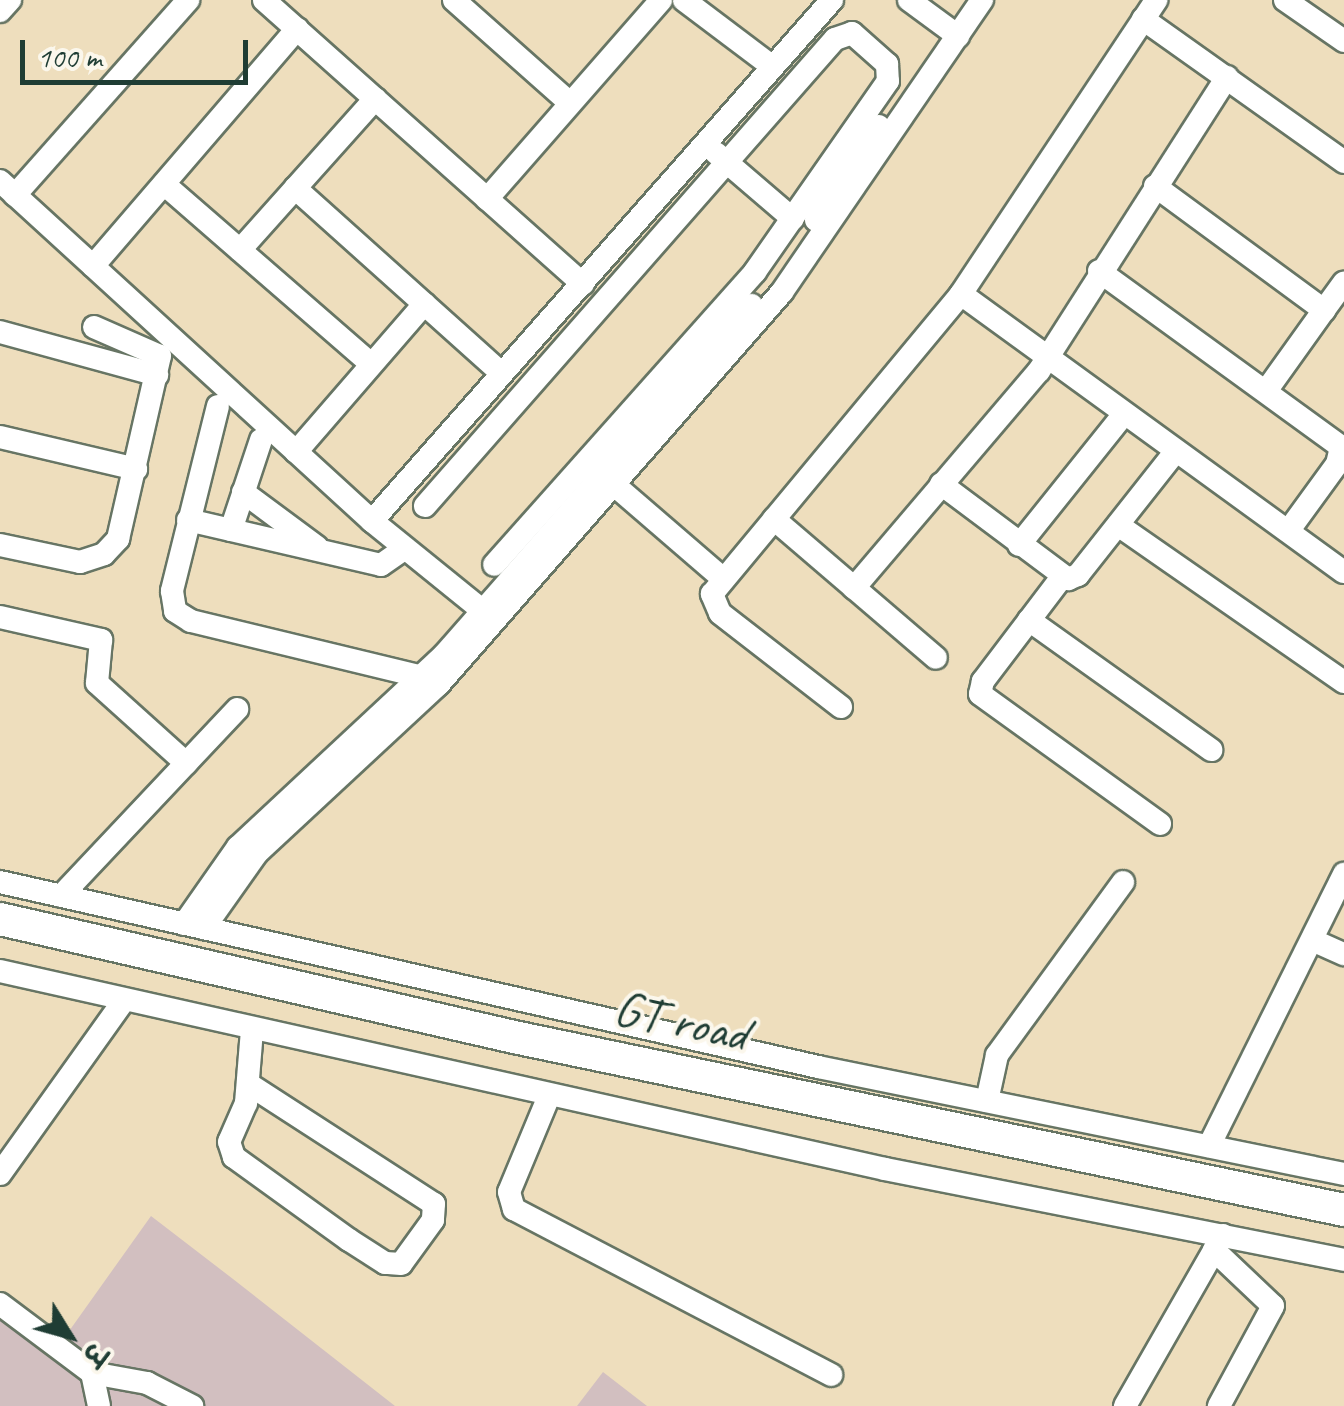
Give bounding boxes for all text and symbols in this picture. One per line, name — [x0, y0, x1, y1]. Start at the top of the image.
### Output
scale bar — [25, 20, 252, 82]
text: 100 m — [37, 38, 102, 76]
street label: GT road — [609, 978, 753, 1064]
north arrow — [20, 1286, 120, 1386]
text: उ — [75, 1336, 114, 1372]

